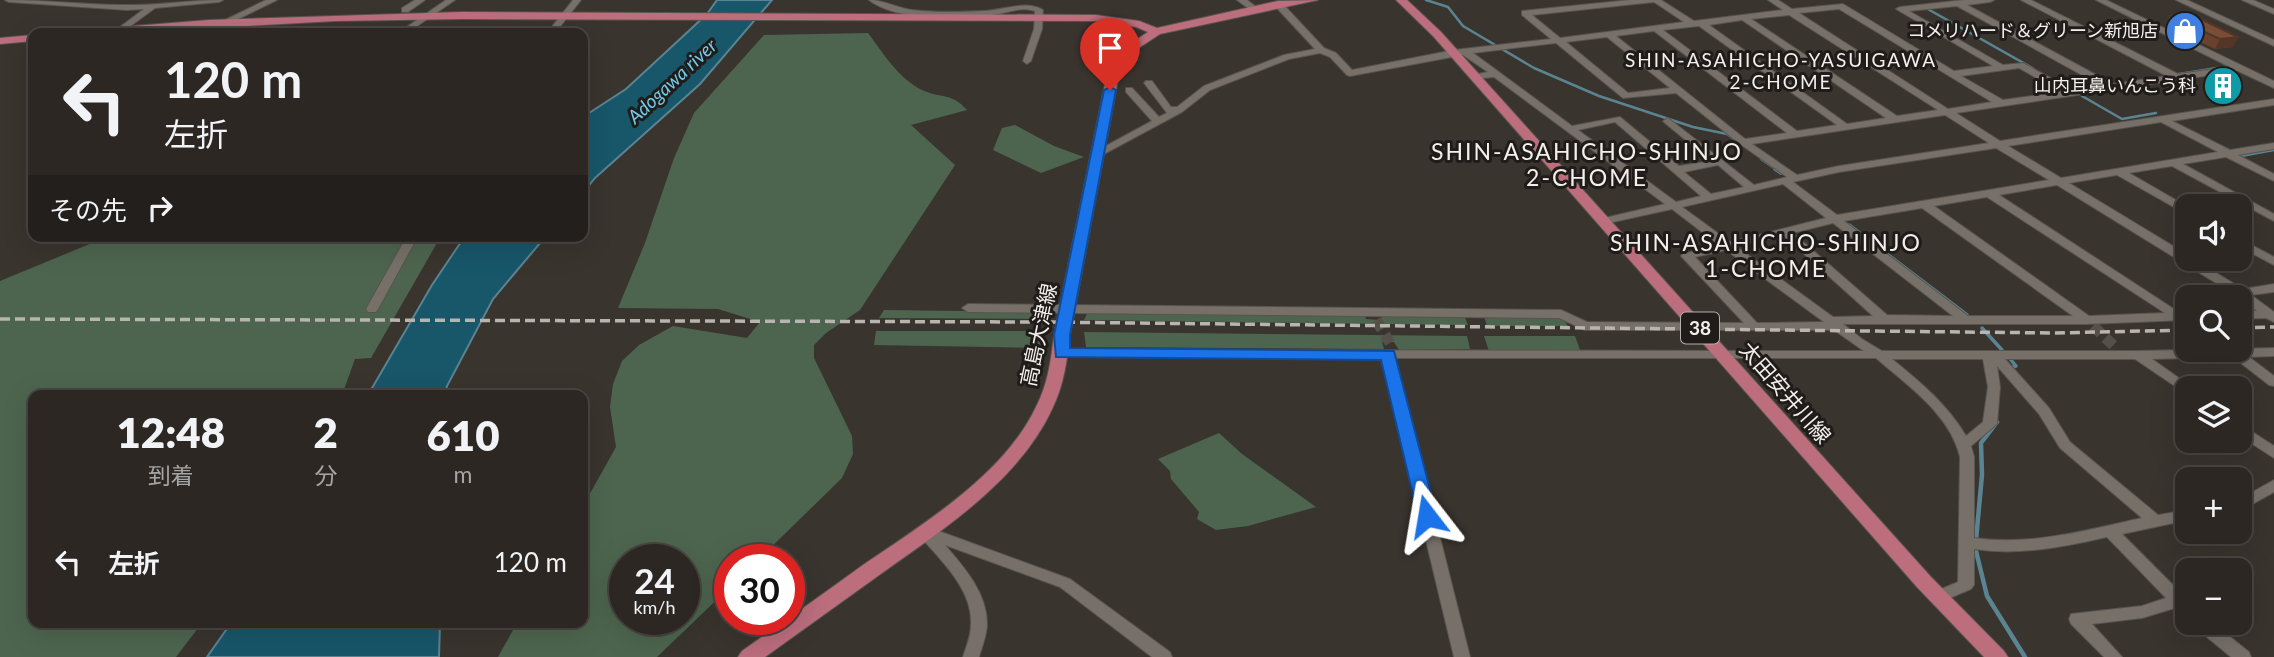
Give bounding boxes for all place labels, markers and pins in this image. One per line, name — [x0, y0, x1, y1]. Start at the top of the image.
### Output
shop icon: コメリハード＆グリーン新旭店 — [2164, 10, 2206, 52]
pin — [1080, 18, 1140, 90]
place label: コメリハード＆グリーン新旭店 — [1907, 19, 2158, 41]
building icon: 山内耳鼻いんこう科 — [2202, 65, 2244, 107]
place label: 山内耳鼻いんこう科 — [2034, 74, 2196, 96]

